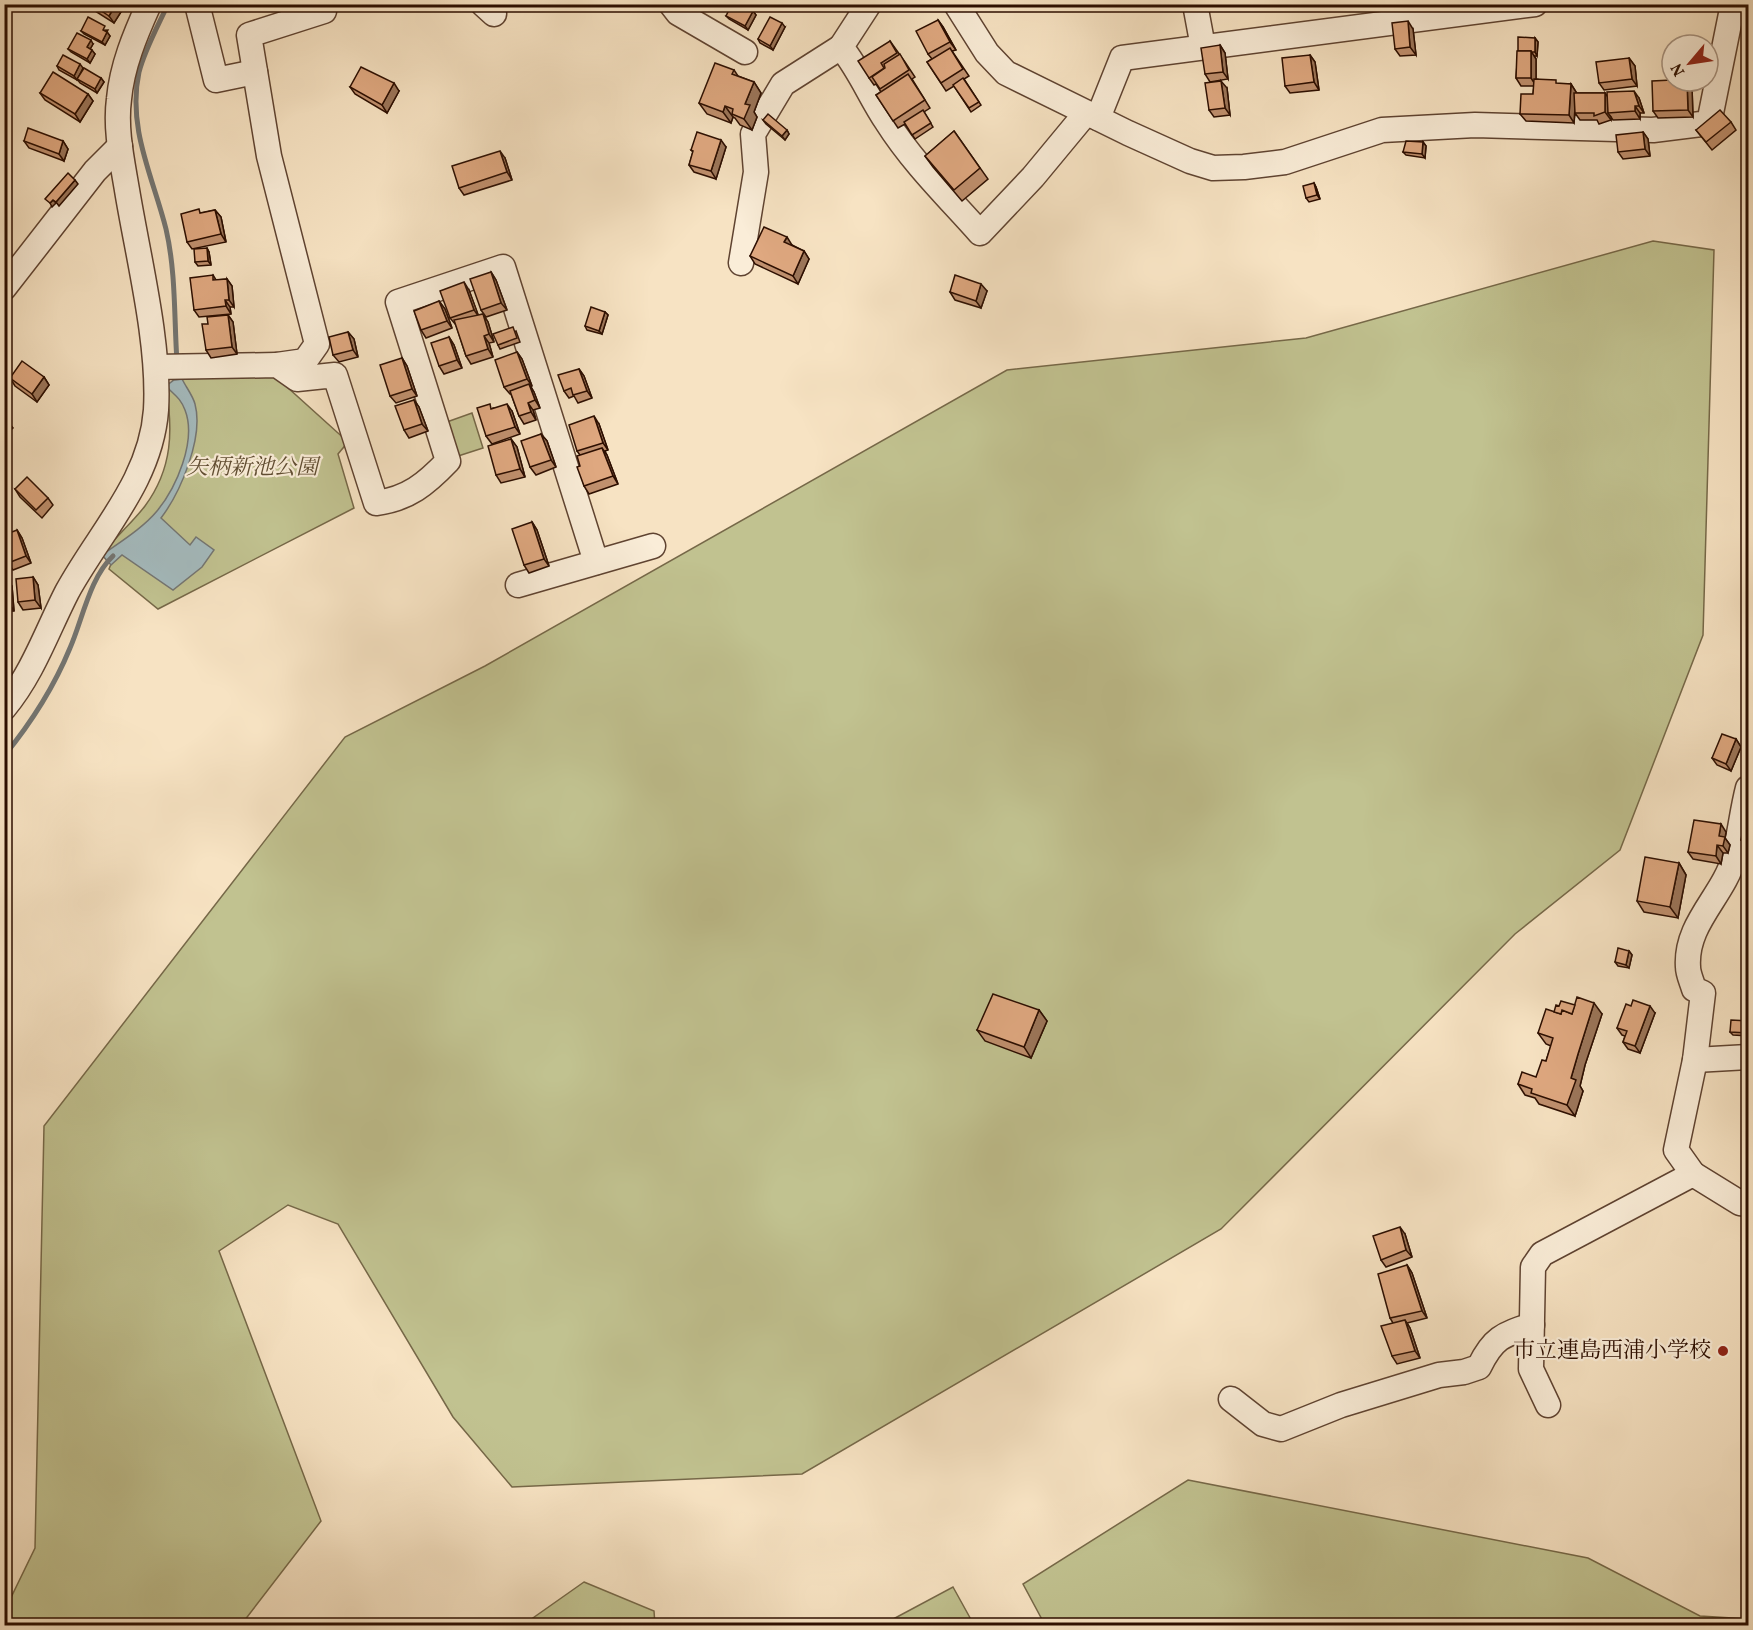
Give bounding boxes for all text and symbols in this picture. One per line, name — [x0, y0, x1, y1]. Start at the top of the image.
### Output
north arrow — [1660, 33, 1720, 93]
text: N — [1666, 59, 1691, 80]
park label: 矢柄新池公園 — [186, 453, 321, 484]
place label: 市立連島西浦小学校 — [1513, 1336, 1711, 1367]
marker: 市立連島西浦小学校 — [1716, 1344, 1730, 1358]

